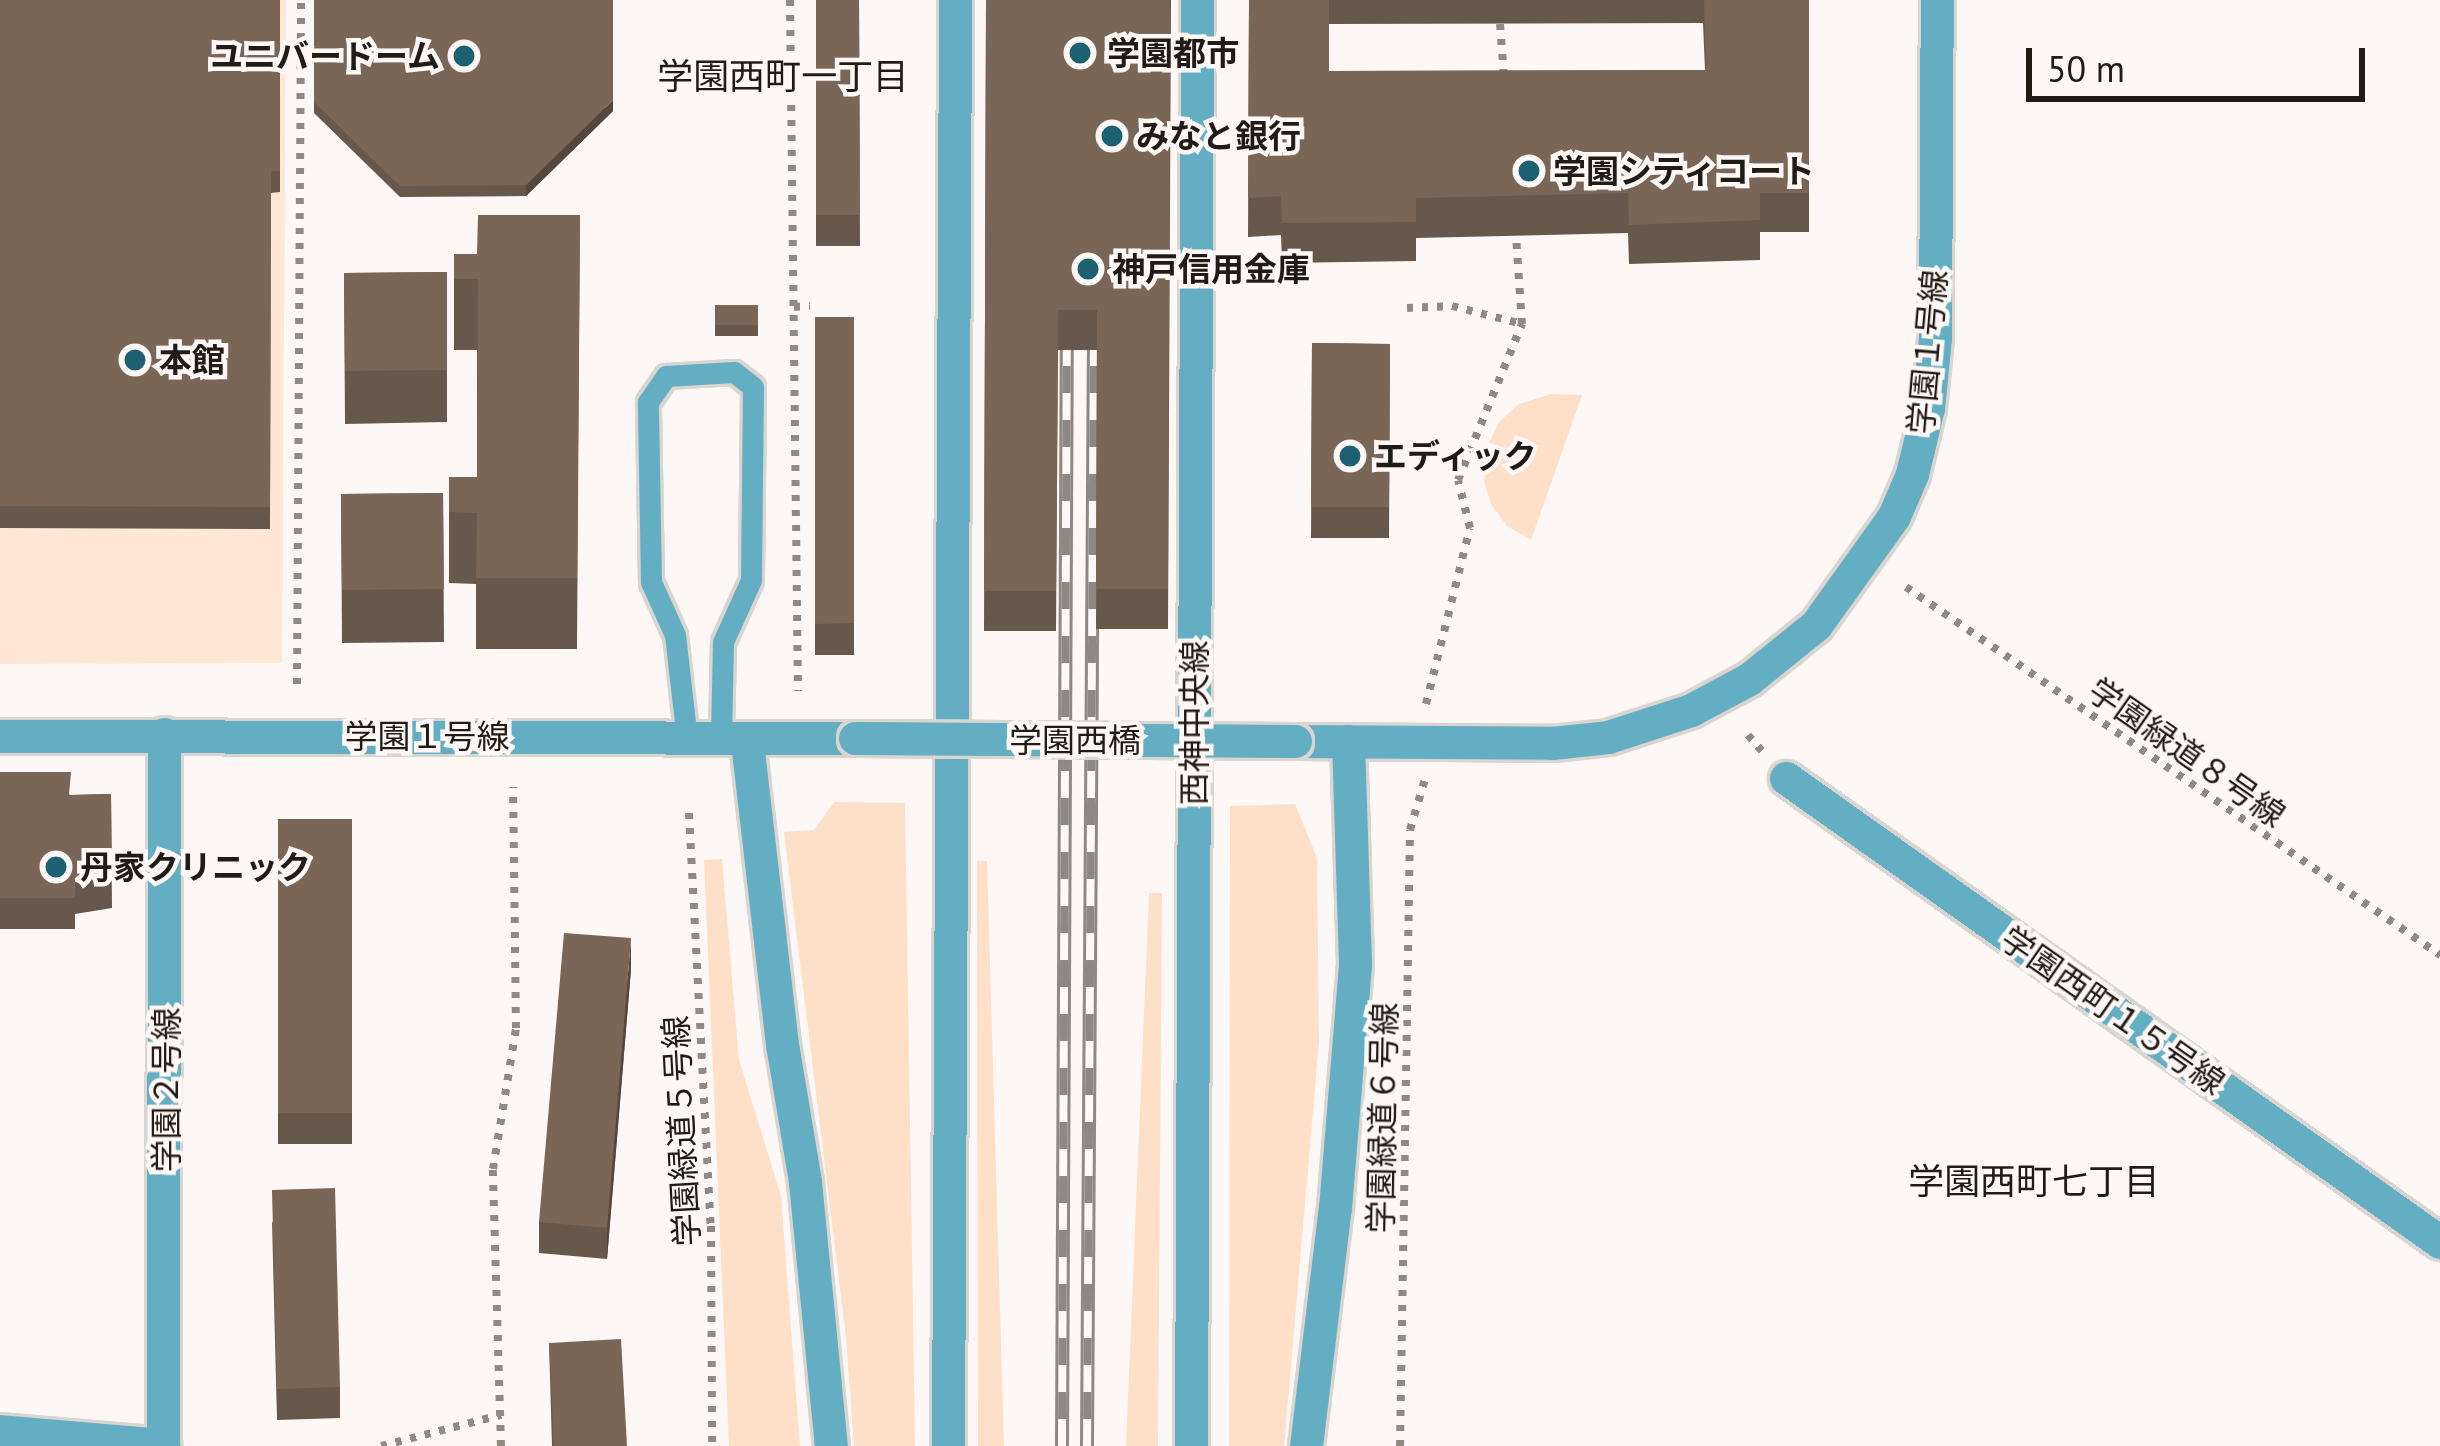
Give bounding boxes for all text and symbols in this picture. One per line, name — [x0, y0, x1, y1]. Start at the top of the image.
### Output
scale bar — [2032, 24, 2371, 98]
place label: 学園都市 — [1107, 33, 1239, 73]
place label: ユニバードーム — [209, 36, 440, 76]
marker: 学園都市 — [1064, 37, 1096, 69]
marker: ユニバードーム — [451, 43, 477, 69]
text: 50 m — [2047, 45, 2125, 92]
district label: 学園西町一丁目 — [657, 54, 909, 98]
place label: みなと銀行 — [1136, 116, 1301, 156]
marker: みなと銀行 — [1099, 123, 1125, 149]
place label: 学園シティコート — [1553, 151, 1817, 191]
marker: 学園シティコート — [1516, 158, 1542, 184]
place label: 神戸信用金庫 — [1112, 249, 1310, 289]
marker: 神戸信用金庫 — [1075, 256, 1101, 282]
street label: 学園１号線 — [1900, 268, 1954, 436]
place label: 本館 — [159, 340, 225, 380]
marker: 本館 — [122, 347, 148, 373]
place label: エディック — [1374, 436, 1539, 476]
marker: エディック — [1337, 443, 1363, 469]
street label: 西神中央線 — [1174, 641, 1214, 805]
street label: 学園緑道８号線 — [2081, 670, 2293, 834]
street label: 学園１号線 — [345, 716, 509, 756]
street label: 学園西橋 — [1009, 720, 1141, 760]
place label: 丹家クリニック — [80, 847, 311, 887]
marker: 丹家クリニック — [43, 854, 69, 880]
street label: 学園西町１５号線 — [1994, 918, 2232, 1102]
street label: 学園緑道６号線 — [1360, 1002, 1404, 1234]
street label: 学園２号線 — [146, 1008, 186, 1172]
street label: 学園緑道５号線 — [655, 1015, 707, 1247]
district label: 学園西町七丁目 — [1908, 1159, 2160, 1203]

